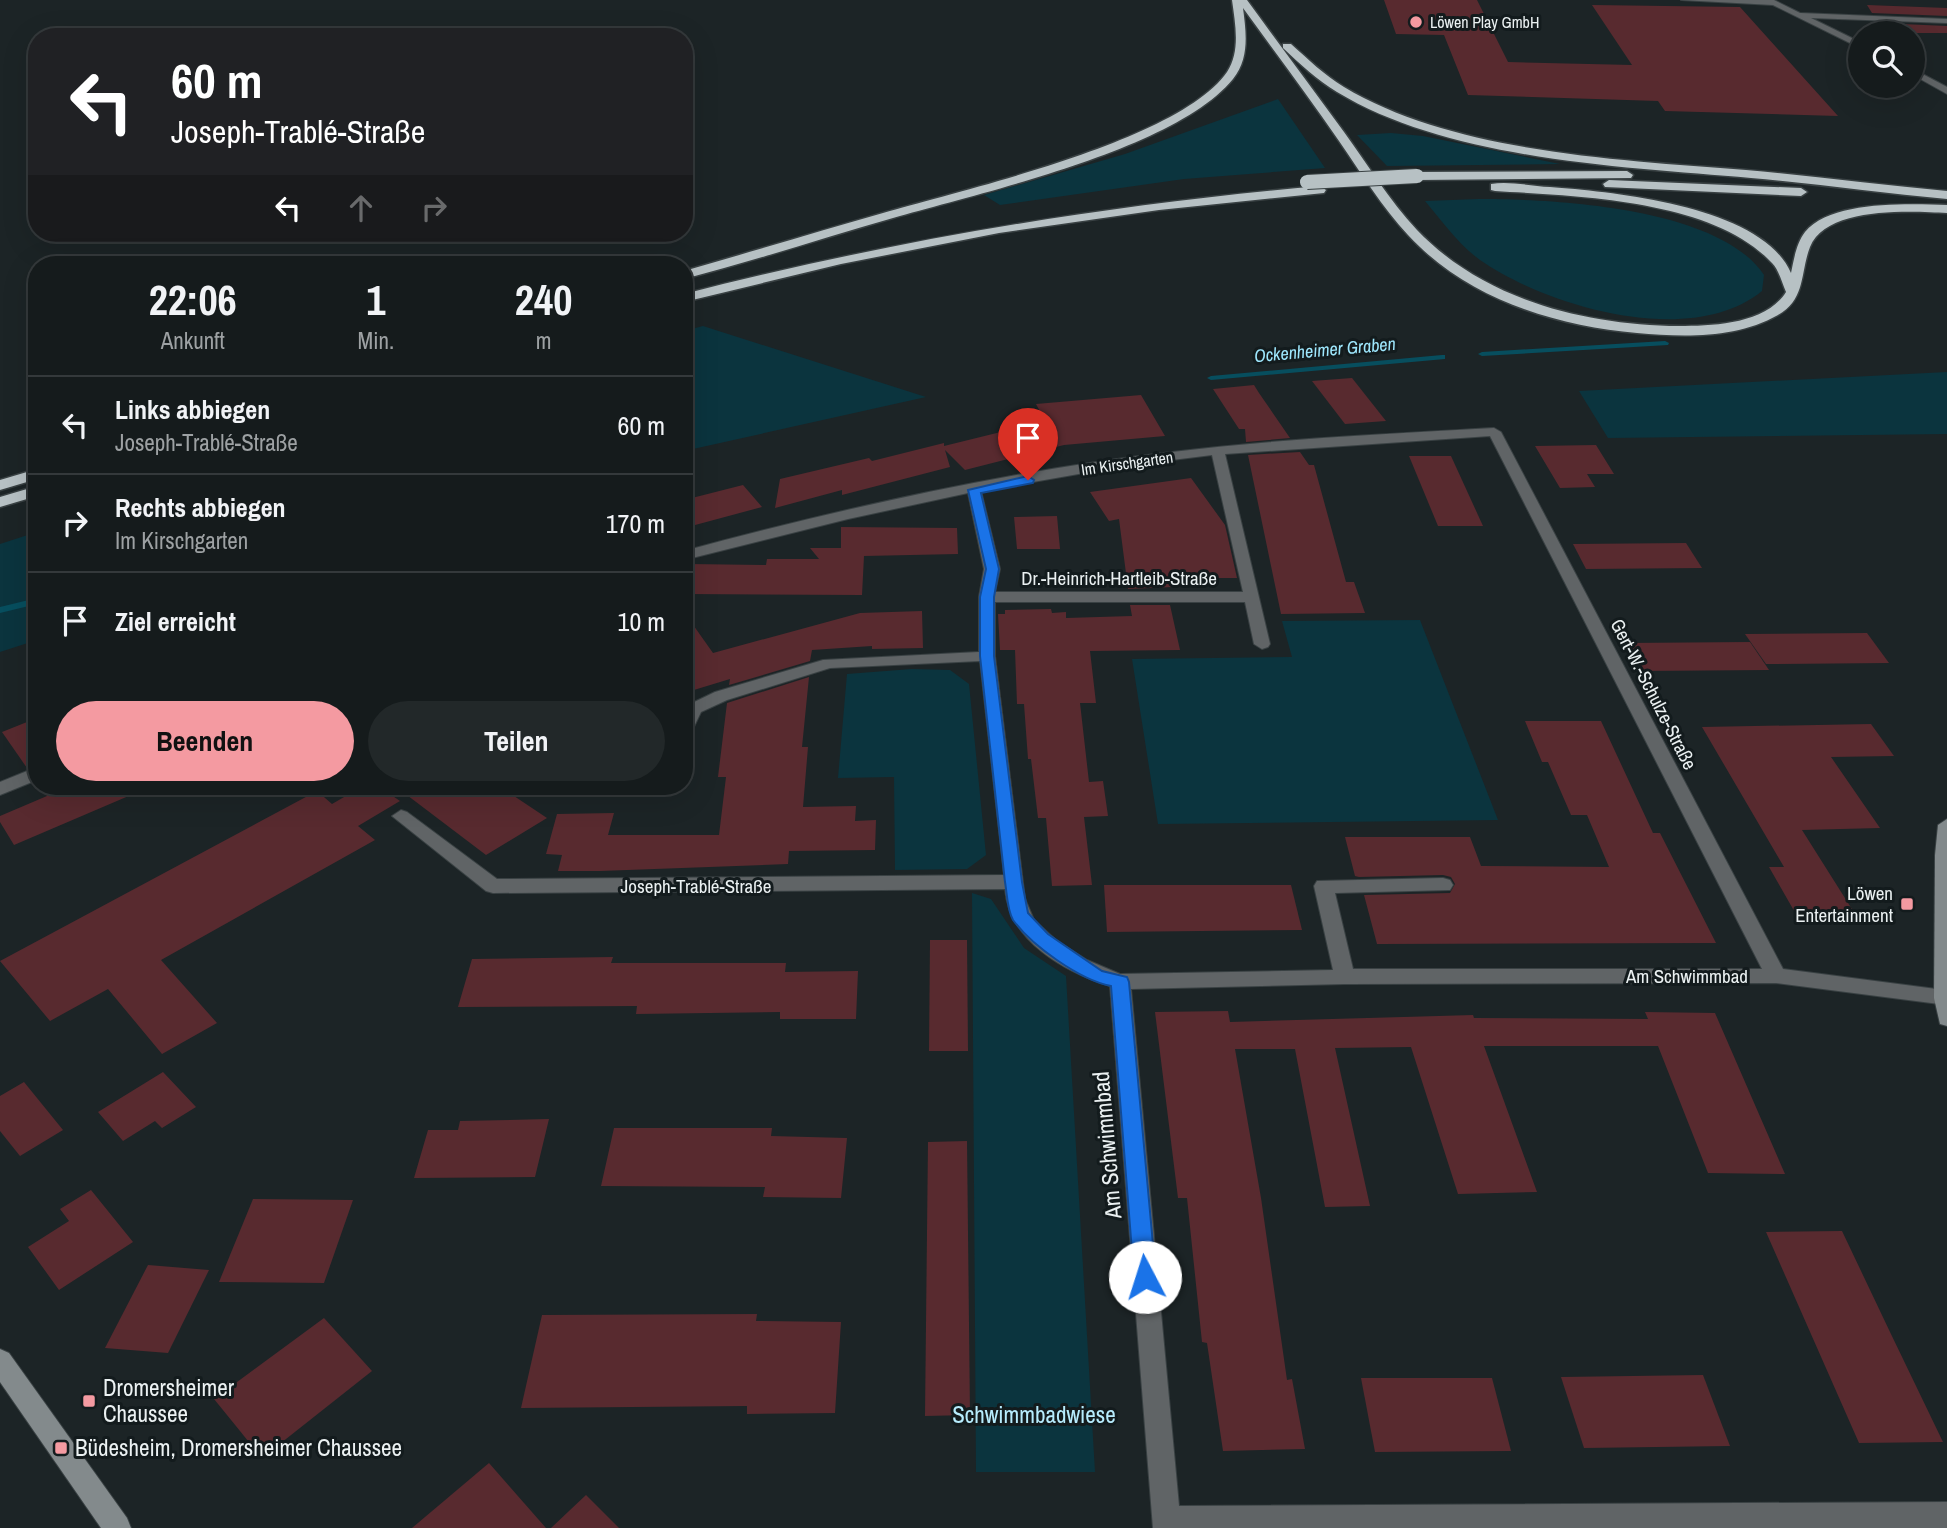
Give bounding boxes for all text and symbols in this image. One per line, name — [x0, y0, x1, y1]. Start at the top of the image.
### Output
place label: Löwen Play GmbH — [1430, 11, 1539, 33]
marker: Löwen Play GmbH — [1408, 14, 1424, 30]
map controls — [1848, 21, 1925, 98]
button: search — [1848, 21, 1925, 98]
text: 60 m — [171, 47, 263, 113]
icon: left — [56, 56, 147, 147]
text: Joseph-Trablé-Straße — [171, 110, 425, 153]
icon: left — [269, 189, 307, 227]
icon: ahead — [342, 189, 380, 227]
icon: right — [415, 189, 453, 227]
text: 22:06 — [149, 272, 237, 328]
text: 1 — [366, 272, 385, 328]
text: 240 — [515, 272, 572, 328]
text: Ankunft — [161, 325, 225, 356]
text: Min. — [357, 325, 394, 356]
text: m — [536, 325, 551, 356]
water label: Ockenheimer Graben — [1253, 331, 1397, 368]
text: Links abbiegen — [115, 392, 270, 427]
icon: left — [56, 406, 94, 444]
text: 60 m — [618, 408, 665, 443]
pin — [998, 408, 1058, 480]
icon: arrive — [1009, 419, 1047, 457]
text: Joseph-Trablé-Straße — [115, 427, 298, 458]
street label: Im Kirschgarten — [1080, 446, 1174, 480]
text: Rechts abbiegen — [115, 490, 286, 525]
icon: right — [56, 504, 94, 542]
text: 170 m — [606, 506, 665, 541]
text: Im Kirschgarten — [115, 525, 248, 556]
street label: Dr.-Heinrich-Hartleib-Straße — [1021, 565, 1217, 591]
icon: arrive — [56, 602, 94, 640]
text: Ziel erreicht — [115, 604, 236, 639]
text: 10 m — [618, 604, 665, 639]
street label: Gert-W.-Schulze-Straße — [1605, 614, 1703, 774]
button: Beenden — [56, 701, 354, 781]
button: Teilen — [368, 701, 665, 781]
street label: Joseph-Trablé-Straße — [621, 873, 771, 899]
place label: Löwen Entertainment — [1795, 880, 1894, 928]
marker: Löwen Entertainment — [1899, 896, 1915, 912]
street label: Am Schwimmbad — [1625, 963, 1748, 989]
street label: Am Schwimmbad — [1085, 1070, 1128, 1221]
position arrow — [1108, 1240, 1182, 1314]
place label: Dromersheimer Chaussee — [103, 1372, 235, 1429]
marker: Dromersheimer Chaussee — [81, 1393, 97, 1409]
park label: Schwimmbadwiese — [952, 1399, 1116, 1430]
place label: Büdesheim, Dromersheimer Chaussee — [75, 1432, 402, 1463]
marker: Büdesheim, Dromersheimer Chaussee — [53, 1440, 69, 1456]

